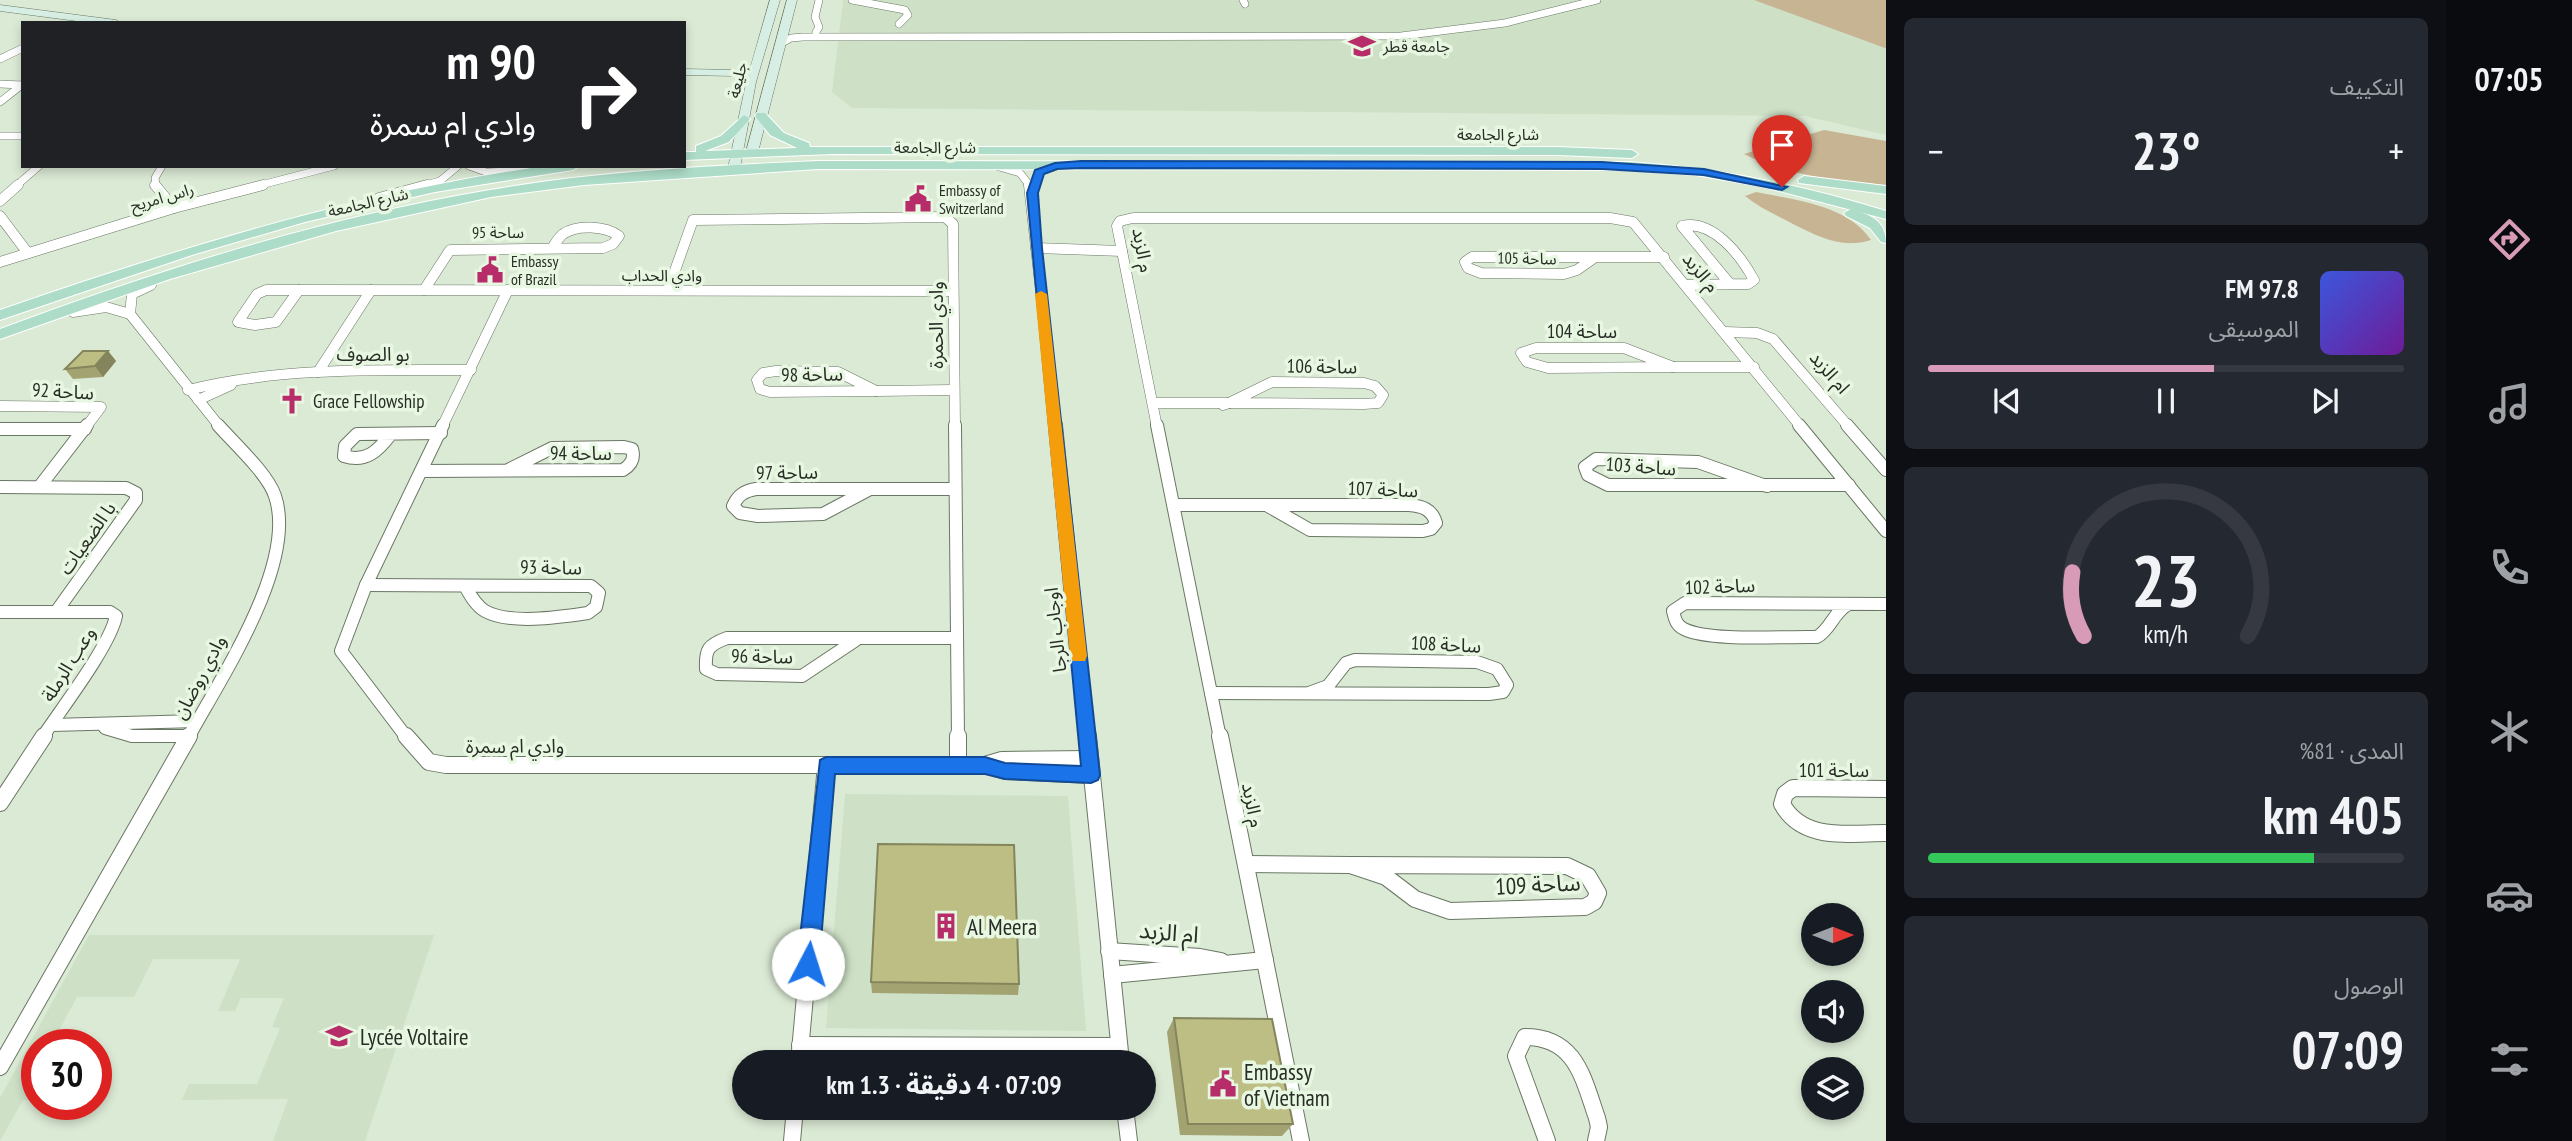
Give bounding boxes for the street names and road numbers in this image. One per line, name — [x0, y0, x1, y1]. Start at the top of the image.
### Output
street label: جليعة — [723, 60, 751, 100]
street label: شارع الجامعة — [1457, 124, 1539, 147]
street label: شارع الجامعة — [894, 137, 976, 160]
street label: راس امريح — [128, 178, 197, 218]
street label: شارع الجامعة — [326, 183, 411, 224]
street label: ساحة 95 — [472, 222, 524, 242]
street label: م الزبد — [1124, 226, 1159, 275]
street label: ساحة 105 — [1497, 247, 1557, 269]
street label: م الزبد — [1675, 247, 1724, 299]
street label: وادي الحداب — [622, 265, 702, 288]
street label: وادي الحمرة — [924, 281, 951, 369]
street label: ساحة 104 — [1547, 319, 1617, 343]
street label: بو الصوف — [336, 342, 410, 366]
street label: ام الزبد — [1802, 345, 1855, 400]
street label: ساحة 106 — [1287, 353, 1357, 379]
street label: ساحة 98 — [781, 361, 843, 387]
street label: ساحة 92 — [31, 377, 95, 405]
street label: ساحة 94 — [550, 441, 612, 465]
street label: ساحة 103 — [1605, 452, 1677, 480]
street label: ساحة 97 — [756, 459, 818, 485]
street label: ساحة 107 — [1347, 476, 1419, 502]
street label: با الضعيات — [53, 497, 121, 579]
street label: ساحة 93 — [520, 554, 582, 580]
street label: ساحة 102 — [1684, 573, 1756, 599]
street label: اوجاب الرجا — [1039, 586, 1071, 674]
street label: وعب الرملة — [36, 622, 100, 706]
street label: ساحة 108 — [1410, 630, 1482, 658]
street label: وادي روضان — [167, 631, 234, 725]
street label: ساحة 96 — [731, 643, 793, 669]
street label: وادي ام سمرة — [466, 734, 564, 761]
street label: ساحة 101 — [1799, 758, 1869, 782]
street label: م الزبد — [1234, 781, 1269, 830]
street label: ساحة 109 — [1495, 867, 1581, 901]
street label: ام الزبد — [1138, 915, 1200, 953]

